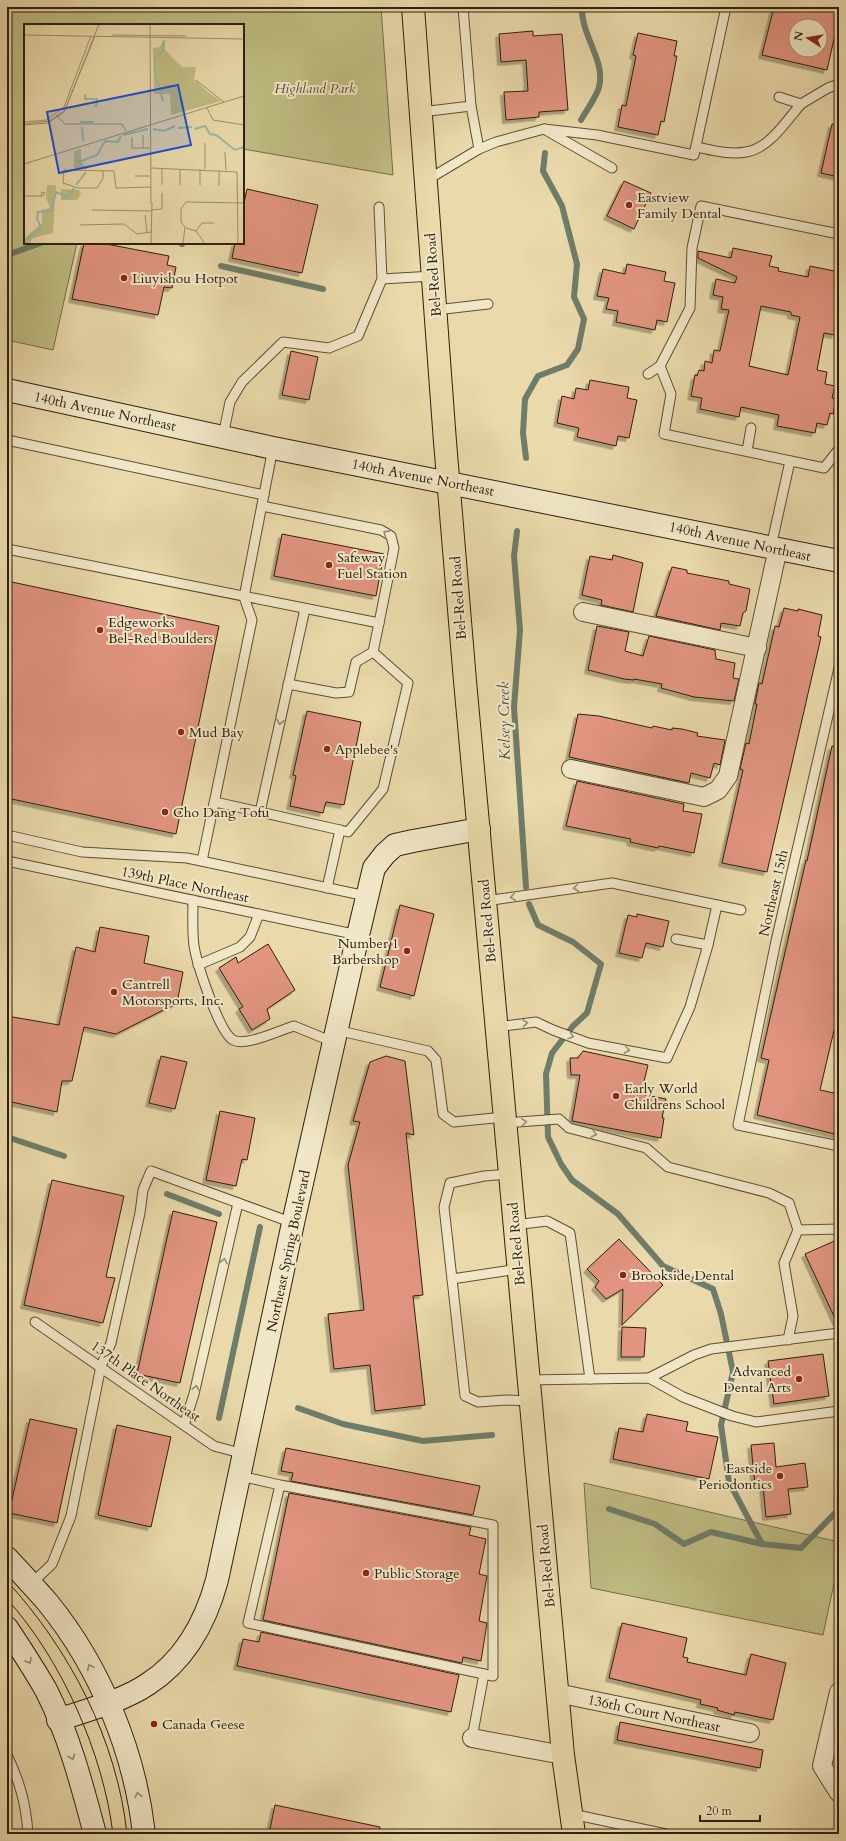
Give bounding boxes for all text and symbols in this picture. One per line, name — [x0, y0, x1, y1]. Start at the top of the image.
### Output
north arrow — [788, 18, 828, 58]
inset map — [24, 24, 244, 244]
text: N — [790, 29, 807, 42]
park label: Highland Park — [274, 79, 356, 98]
place label: Eastview Family Dental — [637, 188, 722, 223]
marker: Eastview Family Dental — [624, 200, 634, 210]
street label: Bel-Red Road — [421, 232, 446, 317]
place label: Liuyishou Hotpot — [132, 269, 239, 288]
marker: Liuyishou Hotpot — [119, 273, 129, 283]
street label: 140th Avenue Northeast — [32, 387, 178, 436]
street label: 140th Avenue Northeast — [350, 454, 496, 501]
street label: 140th Avenue Northeast — [667, 517, 813, 566]
one-way arrow — [383, 531, 390, 538]
place label: Safeway Fuel Station — [337, 548, 408, 583]
street label: Bel-Red Road — [446, 555, 471, 640]
marker: Safeway Fuel Station — [324, 560, 334, 570]
place label: Edgeworks Bel-Red Boulders — [108, 613, 213, 648]
marker: Edgeworks Bel-Red Boulders — [95, 625, 105, 635]
water label: Kelsey Creek — [493, 681, 515, 760]
one-way arrow — [276, 719, 284, 725]
place label: Mud Bay — [189, 723, 245, 742]
marker: Mud Bay — [176, 727, 186, 737]
place label: Applebee's — [335, 740, 398, 759]
marker: Applebee's — [322, 744, 332, 754]
place label: Cho Dang Tofu — [173, 803, 270, 822]
marker: Cho Dang Tofu — [160, 807, 170, 817]
street label: Northeast 15th — [754, 848, 793, 938]
street label: 139th Place Northeast — [119, 862, 251, 907]
street label: Bel-Red Road — [474, 878, 501, 963]
one-way arrow — [573, 883, 580, 892]
one-way arrow — [510, 892, 516, 901]
place label: Number 1 Barbershop — [332, 934, 399, 969]
marker: Number 1 Barbershop — [402, 946, 412, 956]
place label: Cantrell Motorsports, Inc. — [122, 975, 224, 1010]
marker: Cantrell Motorsports, Inc. — [109, 987, 119, 997]
one-way arrow — [522, 1019, 528, 1028]
one-way arrow — [567, 1032, 574, 1040]
one-way arrow — [624, 1046, 630, 1054]
place label: Early World Childrens School — [624, 1079, 725, 1114]
marker: Early World Childrens School — [611, 1091, 621, 1101]
one-way arrow — [521, 1117, 527, 1126]
one-way arrow — [591, 1130, 597, 1138]
street label: Northeast Spring Boulevard — [262, 1168, 315, 1334]
street label: Bel-Red Road — [503, 1201, 530, 1286]
one-way arrow — [220, 1258, 228, 1264]
place label: Brookside Dental — [631, 1266, 735, 1285]
marker: Brookside Dental — [618, 1270, 628, 1280]
street label: 137th Place Northeast — [87, 1336, 205, 1427]
place label: Advanced Dental Arts — [723, 1362, 792, 1397]
marker: Advanced Dental Arts — [794, 1374, 804, 1384]
one-way arrow — [191, 1385, 199, 1391]
place label: Eastside Periodontics — [698, 1459, 772, 1494]
marker: Eastside Periodontics — [775, 1471, 785, 1481]
street label: Bel-Red Road — [533, 1523, 560, 1608]
place label: Public Storage — [374, 1564, 459, 1583]
marker: Public Storage — [361, 1568, 371, 1578]
one-way arrow — [24, 1657, 31, 1664]
one-way arrow — [88, 1664, 95, 1671]
street label: 136th Court Northeast — [586, 1690, 722, 1737]
place label: Canada Geese — [162, 1715, 245, 1734]
marker: Canada Geese — [149, 1719, 159, 1729]
one-way arrow — [68, 1753, 76, 1760]
one-way arrow — [134, 1792, 143, 1799]
scale bar — [700, 1797, 760, 1823]
text: 20 m — [706, 1803, 733, 1819]

